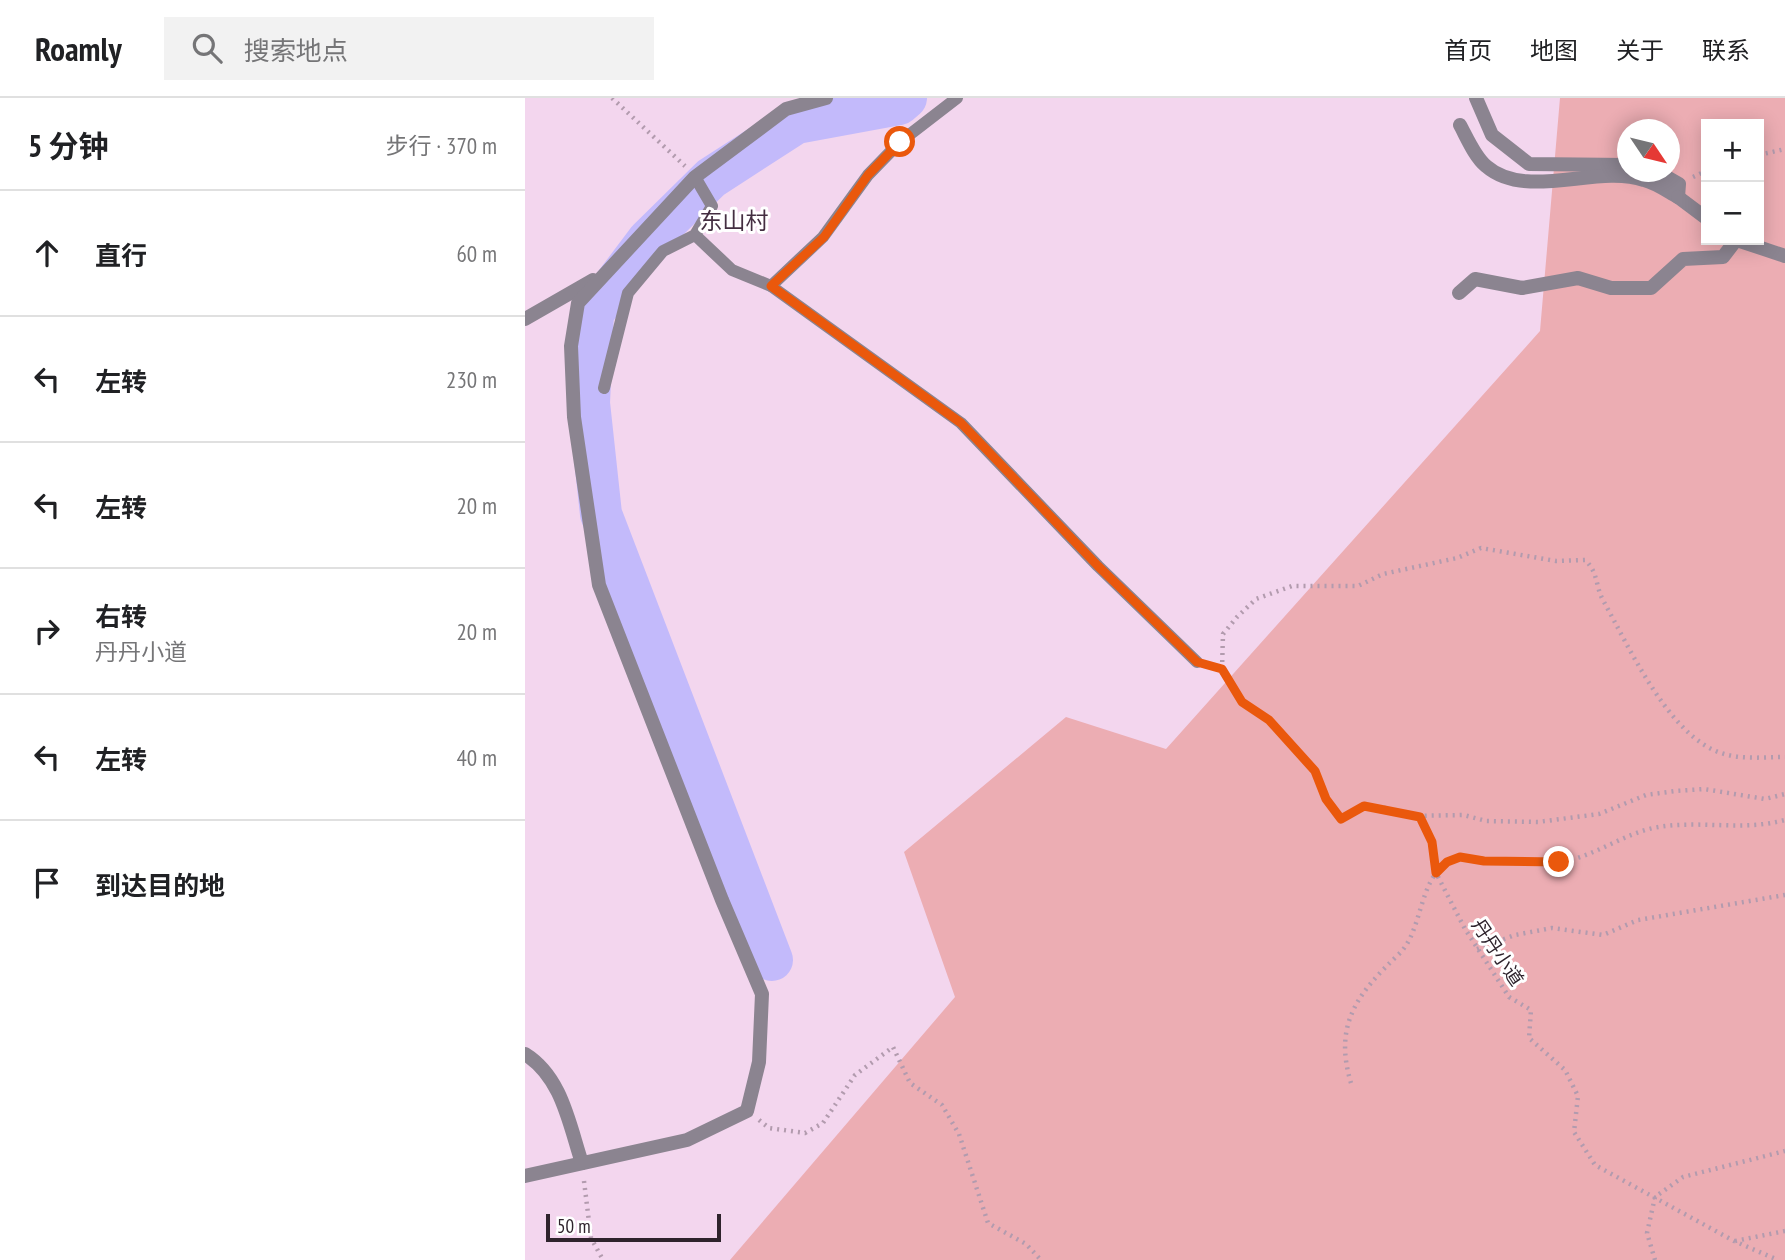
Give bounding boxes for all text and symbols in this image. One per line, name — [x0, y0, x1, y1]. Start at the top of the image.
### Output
search box — [164, 17, 654, 80]
text: Roamly — [35, 27, 122, 70]
icon: search — [188, 29, 226, 67]
text: 搜索地点 — [244, 34, 348, 67]
text: 首页 — [1444, 35, 1492, 66]
text: 地图 — [1530, 35, 1578, 66]
text: 关于 — [1616, 35, 1664, 66]
text: 联系 — [1702, 35, 1750, 66]
north arrow — [1617, 119, 1680, 182]
map controls — [1701, 119, 1764, 245]
button: + — [1701, 119, 1764, 182]
text: 5 分钟 — [28, 126, 109, 165]
route start — [884, 126, 915, 157]
text: 步行 · 370 m — [385, 131, 497, 160]
button: − — [1701, 182, 1764, 245]
district label: 东山村 — [700, 206, 769, 235]
icon: ahead — [28, 234, 66, 272]
text: 直行 — [95, 239, 147, 272]
text: 60 m — [456, 239, 497, 268]
icon: left — [28, 360, 66, 398]
text: 左转 — [95, 365, 147, 398]
text: 230 m — [446, 365, 497, 394]
icon: left — [28, 486, 66, 524]
text: 左转 — [95, 491, 147, 524]
text: 20 m — [456, 491, 497, 520]
text: 右转 — [95, 600, 147, 633]
icon: right — [28, 612, 66, 650]
text: 20 m — [456, 617, 497, 646]
text: 丹丹小道 — [95, 637, 187, 666]
icon: left — [28, 738, 66, 776]
text: 左转 — [95, 743, 147, 776]
text: 40 m — [456, 743, 497, 772]
route end — [1543, 846, 1574, 877]
icon: arrive — [28, 864, 66, 902]
text: 到达目的地 — [95, 869, 225, 902]
street label: 丹丹小道 — [1467, 914, 1529, 990]
scale bar — [546, 1211, 721, 1243]
text: 50 m — [557, 1214, 591, 1238]

